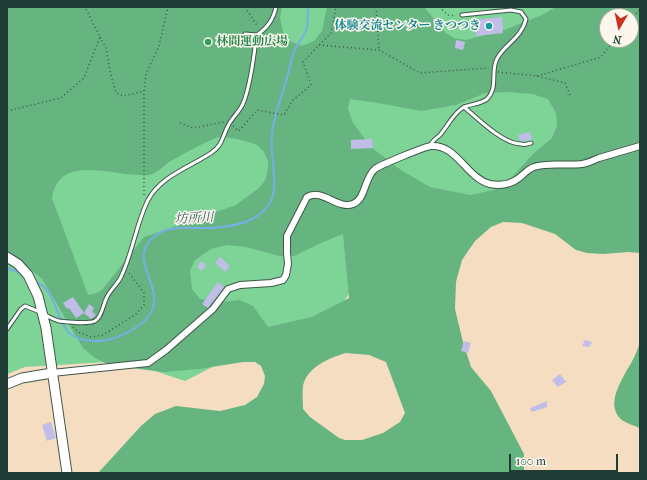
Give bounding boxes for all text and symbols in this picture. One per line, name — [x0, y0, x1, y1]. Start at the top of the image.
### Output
north arrow — [599, 8, 639, 48]
place label: 体験交流センター きつつき — [334, 19, 481, 33]
marker: 体験交流センター きつつき — [484, 21, 494, 31]
text: N — [612, 32, 622, 46]
place label: 林間運動広場 — [216, 35, 288, 49]
marker: 林間運動広場 — [203, 37, 213, 47]
water label: 坊所川 — [174, 210, 214, 228]
scale bar — [511, 446, 620, 472]
text: 100 m — [516, 454, 546, 468]

